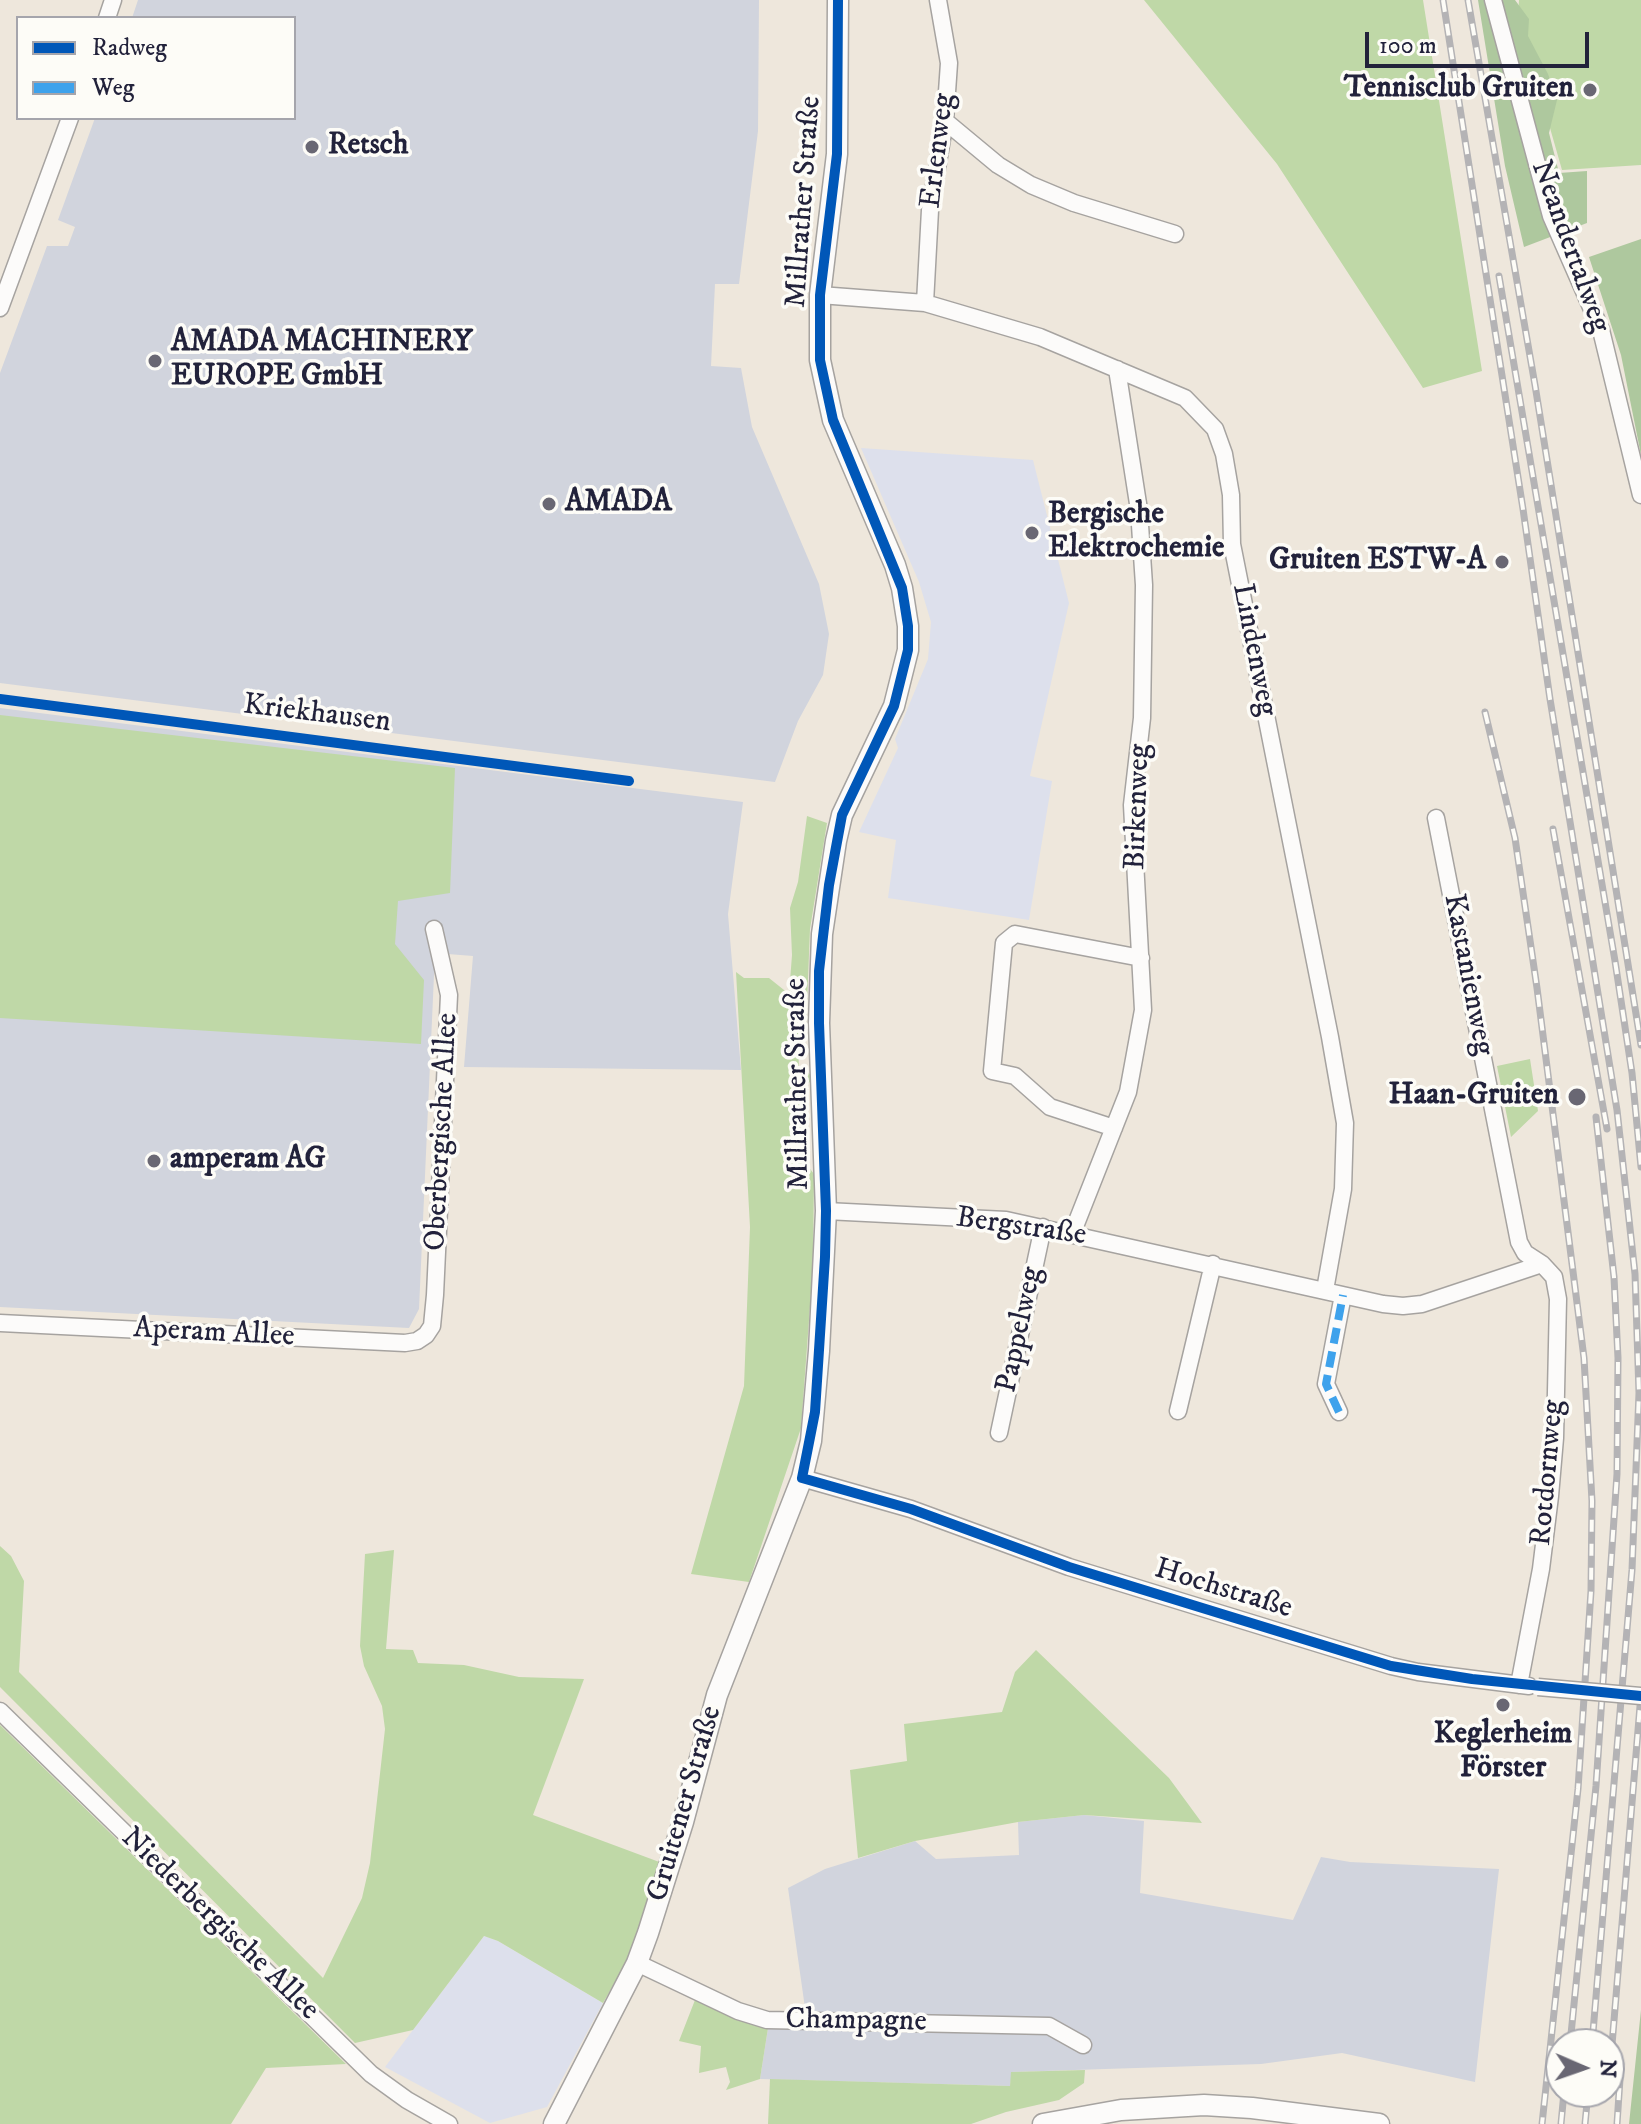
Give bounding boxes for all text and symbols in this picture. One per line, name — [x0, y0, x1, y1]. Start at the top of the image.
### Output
legend — [16, 16, 296, 120]
scale bar — [1369, 16, 1593, 66]
text: 100 m — [1379, 31, 1437, 61]
text: Radweg — [92, 33, 167, 63]
place label: Tennisclub Gruiten — [1344, 72, 1574, 108]
text: Weg — [92, 73, 134, 103]
marker: Tennisclub Gruiten — [1581, 81, 1599, 99]
street label: Erlenweg — [914, 92, 964, 210]
street label: Millrather Straße — [780, 95, 830, 309]
place label: Retsch — [328, 129, 409, 165]
marker: Retsch — [303, 138, 321, 156]
street label: Neandertalweg — [1521, 156, 1617, 338]
place label: AMADA MACHINERY EUROPE GmbH — [171, 326, 472, 396]
marker: AMADA MACHINERY EUROPE GmbH — [146, 352, 164, 370]
place label: AMADA — [565, 486, 672, 522]
marker: AMADA — [540, 495, 558, 513]
place label: Bergische Elektrochemie — [1048, 498, 1224, 568]
marker: Bergische Elektrochemie — [1023, 524, 1041, 542]
place label: Gruiten ESTW-A — [1269, 544, 1486, 580]
marker: Gruiten ESTW-A — [1493, 553, 1511, 571]
street label: Lindenweg — [1223, 581, 1283, 719]
street label: Kriekhausen — [241, 688, 393, 742]
street label: Birkenweg — [1119, 743, 1159, 871]
street label: Kastanienweg — [1434, 891, 1500, 1059]
street label: Millrather Straße — [779, 978, 819, 1190]
street label: Oberbergische Allee — [419, 1012, 467, 1252]
place label: Haan-Gruiten — [1389, 1079, 1559, 1115]
marker: Haan-Gruiten — [1566, 1086, 1588, 1108]
place label: amperam AG — [170, 1143, 325, 1179]
marker: amperam AG — [145, 1152, 163, 1170]
street label: Bergstraße — [954, 1201, 1088, 1255]
street label: Pappelweg — [990, 1264, 1052, 1396]
street label: Aperam Allee — [133, 1312, 295, 1356]
street label: Rotdornweg — [1525, 1399, 1573, 1547]
street label: Hochstraße — [1150, 1552, 1296, 1628]
marker: Keglerheim Förster — [1494, 1696, 1512, 1714]
street label: Gruitener Straße — [641, 1702, 731, 1906]
place label: Keglerheim Förster — [1434, 1718, 1572, 1788]
street label: Niederbergische Allee — [112, 1821, 326, 2029]
street label: Champagne — [785, 2003, 927, 2041]
north arrow — [1545, 2028, 1625, 2108]
text: N — [1594, 2059, 1621, 2078]

